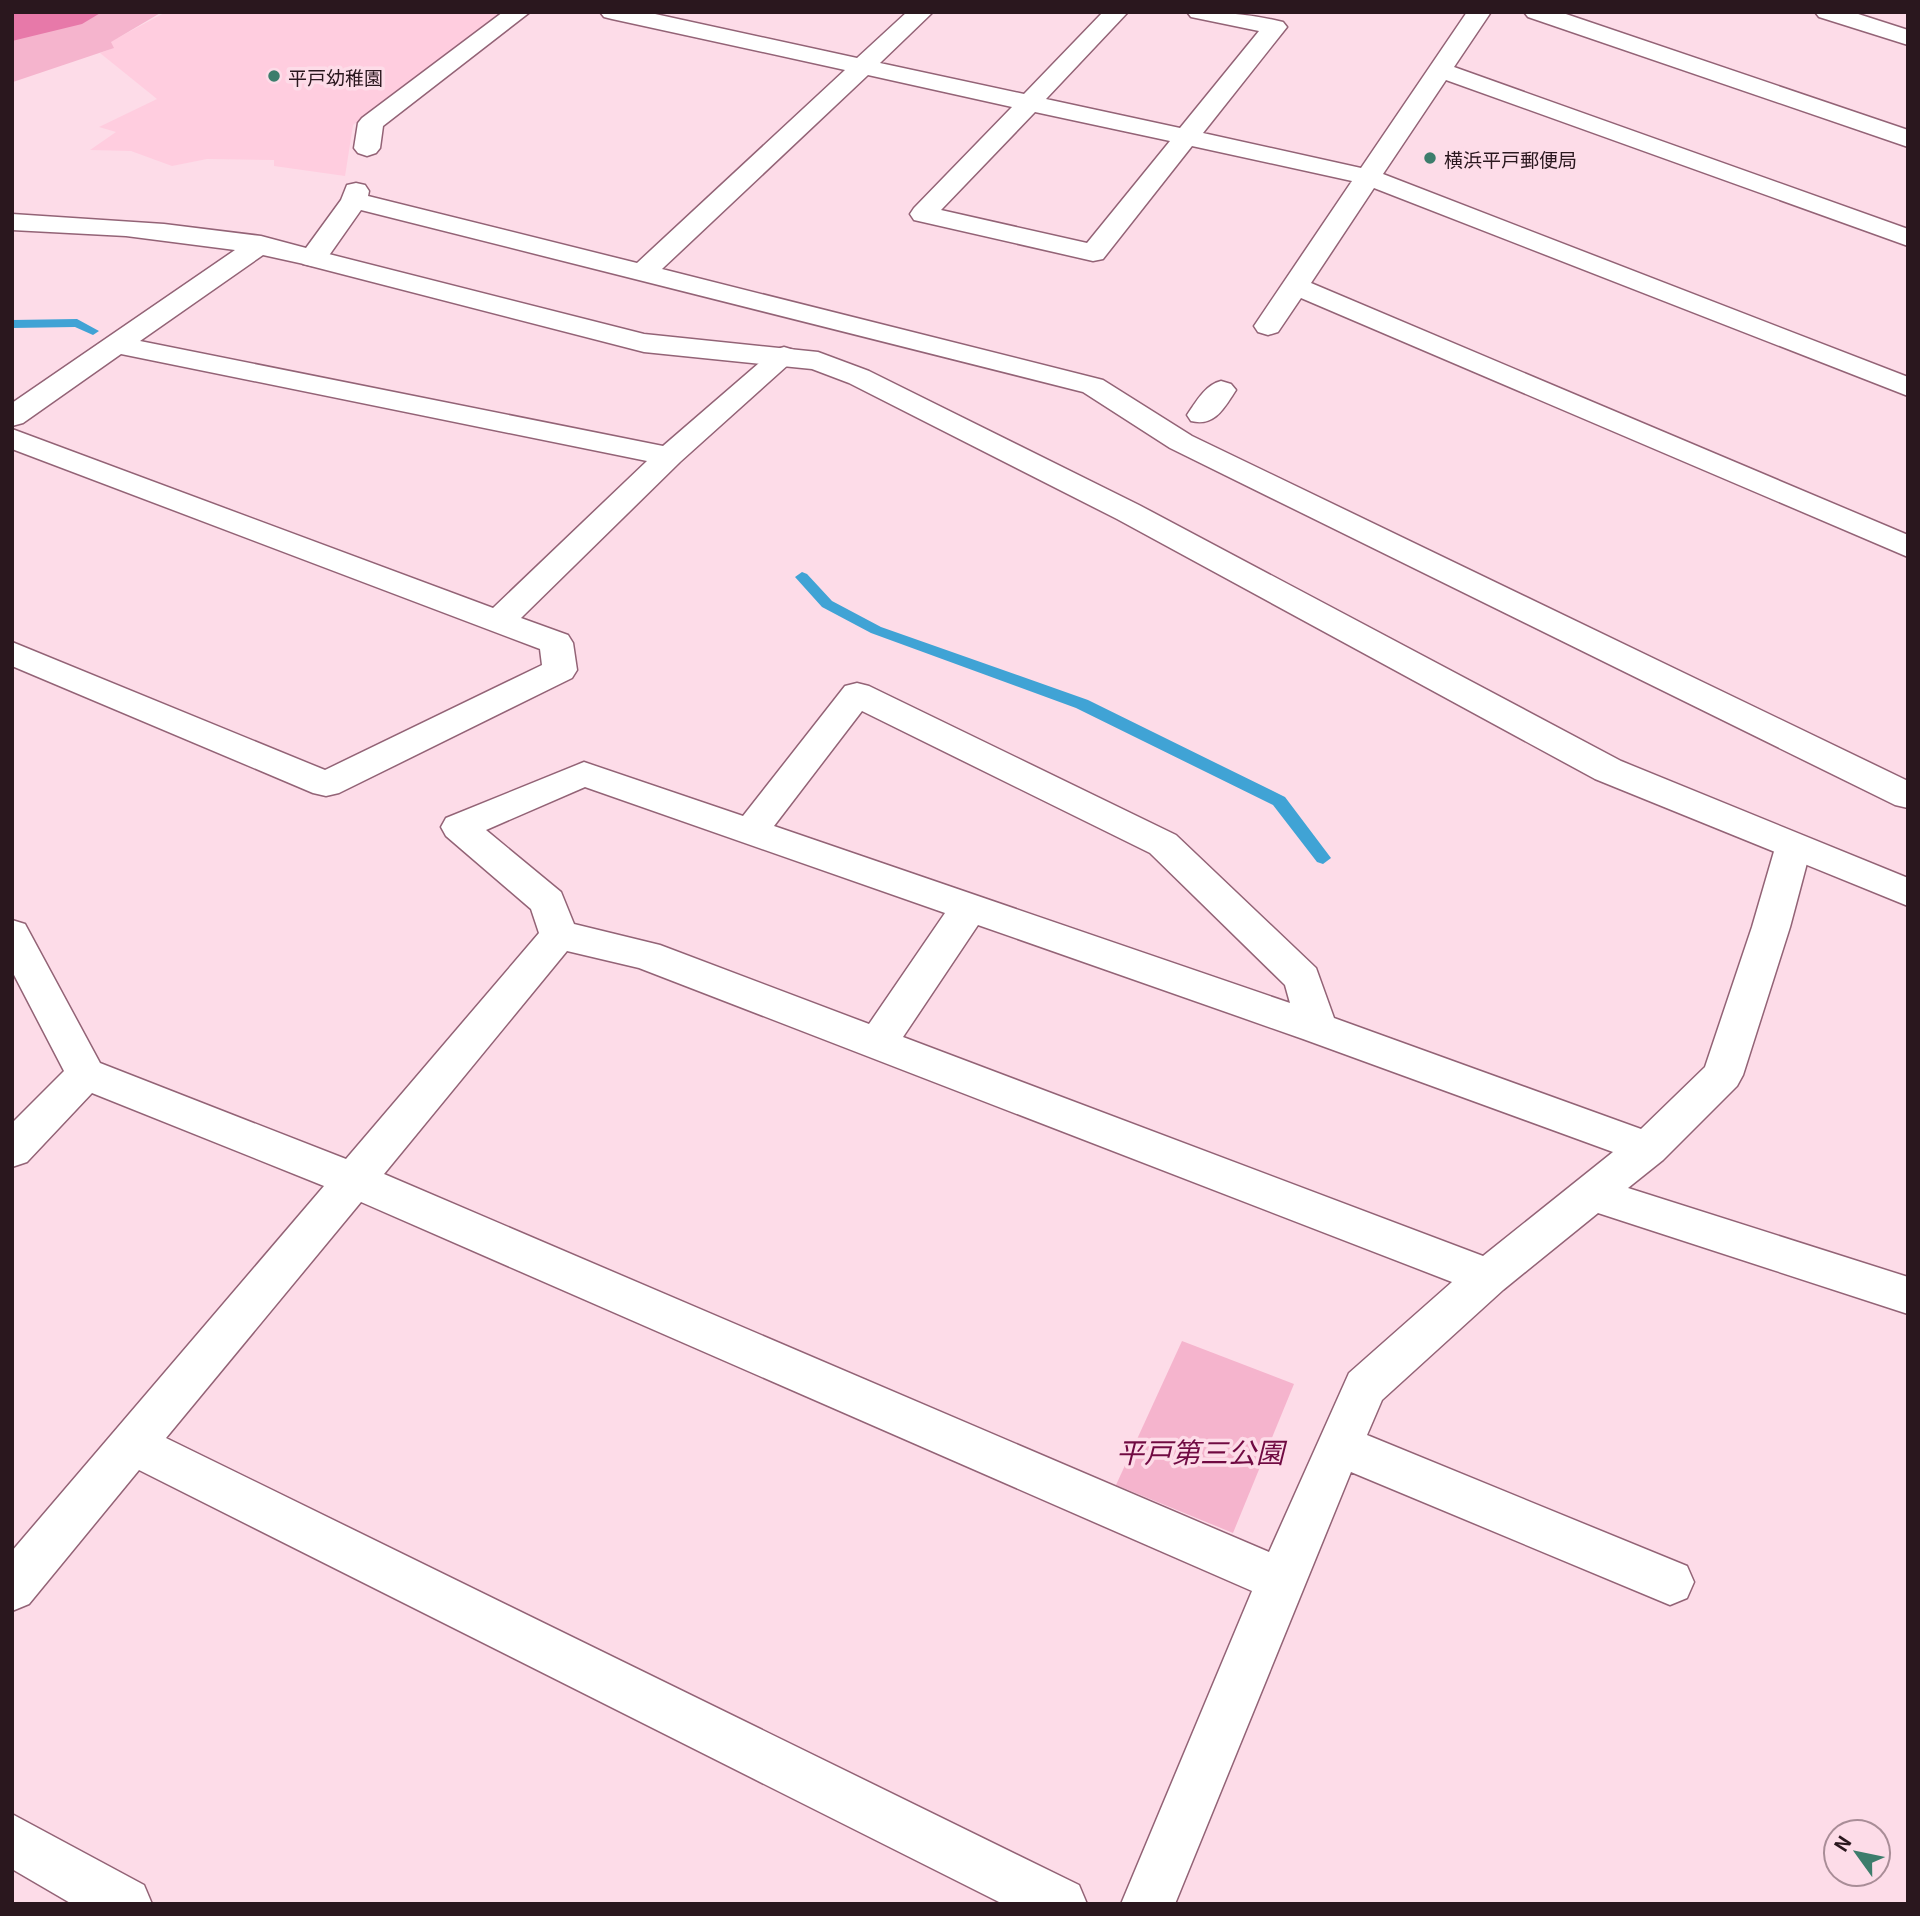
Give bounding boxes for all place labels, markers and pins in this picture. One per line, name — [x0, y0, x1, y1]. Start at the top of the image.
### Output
place label: 平戸幼稚園 — [288, 63, 383, 90]
marker: 平戸幼稚園 — [266, 68, 282, 84]
place label: 横浜平戸郵便局 — [1444, 145, 1577, 172]
marker: 横浜平戸郵便局 — [1422, 150, 1438, 166]

